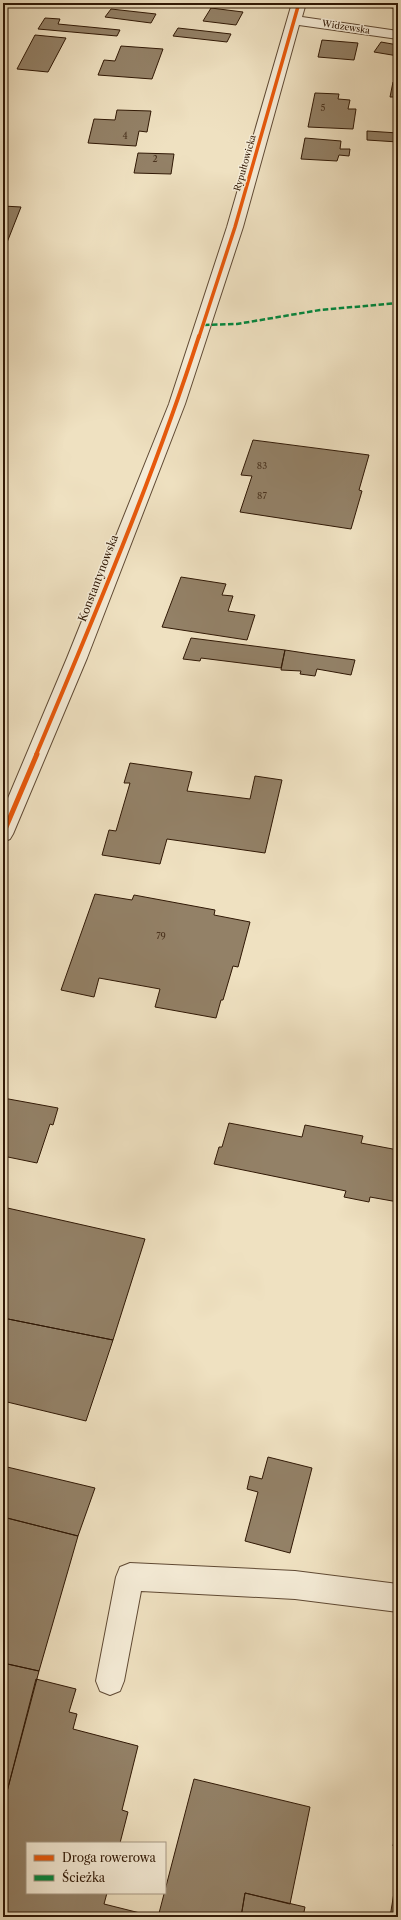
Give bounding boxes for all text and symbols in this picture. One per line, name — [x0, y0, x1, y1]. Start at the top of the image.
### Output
street label: Widzewska — [320, 17, 371, 36]
house number: 5 — [321, 102, 326, 113]
house number: 4 — [122, 130, 128, 141]
street label: Rypułtowicka — [231, 133, 258, 192]
house number: 2 — [152, 153, 158, 164]
house number: 83 — [257, 460, 267, 471]
house number: 87 — [257, 490, 267, 501]
street label: Konstantynowska — [75, 532, 121, 623]
house number: 79 — [156, 930, 166, 941]
legend — [26, 1842, 166, 1894]
text: Droga rowerowa — [62, 1850, 156, 1865]
text: Ścieżka — [62, 1869, 106, 1885]

